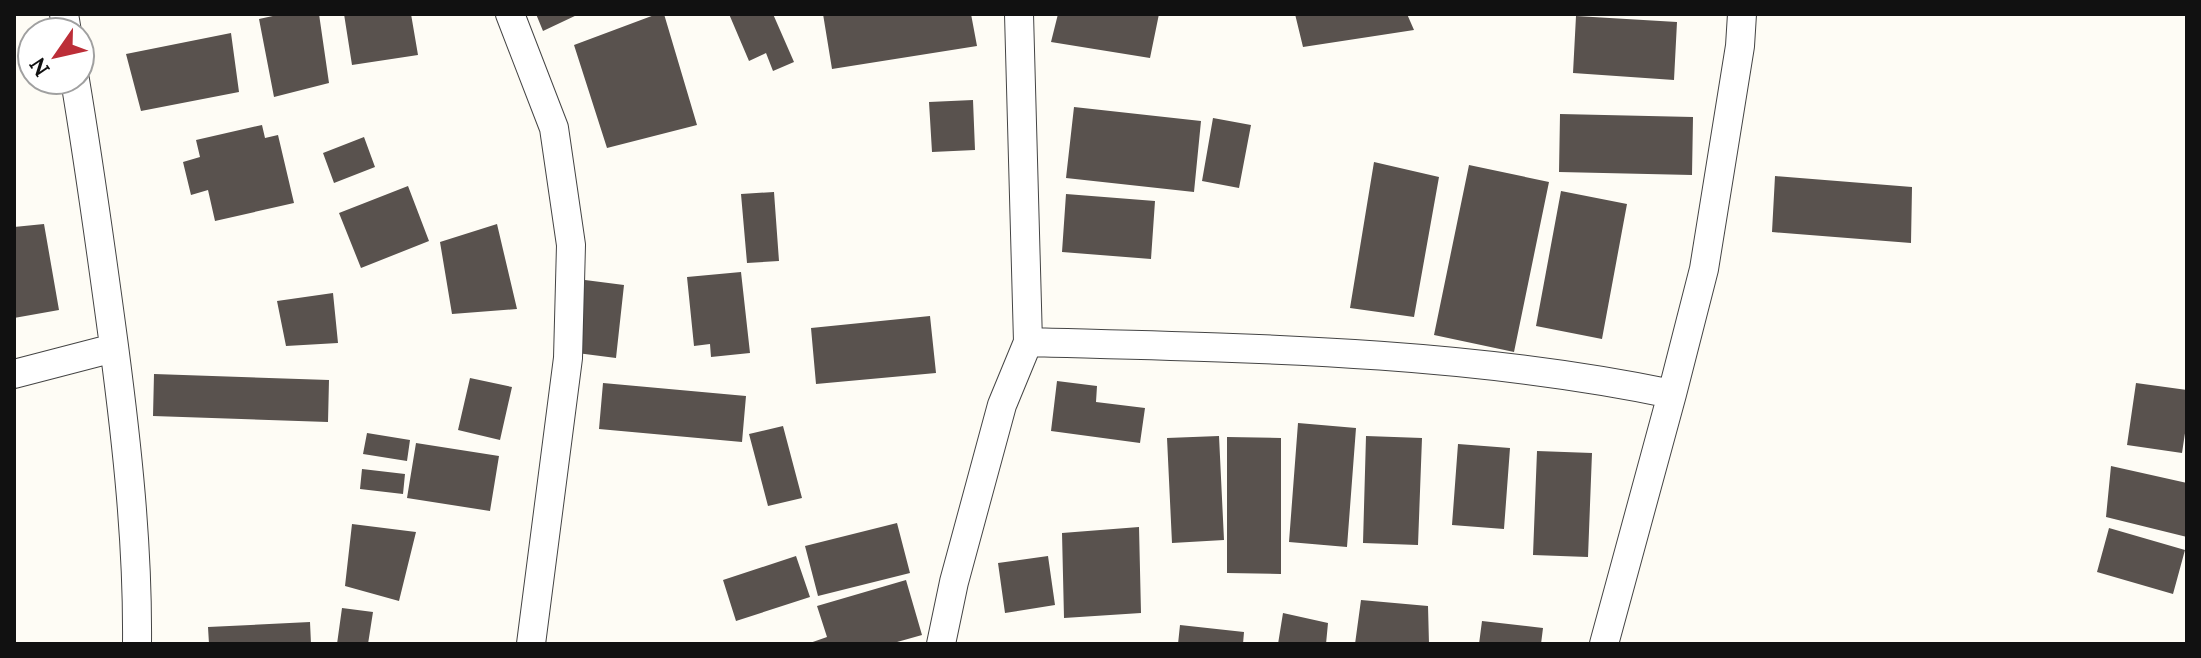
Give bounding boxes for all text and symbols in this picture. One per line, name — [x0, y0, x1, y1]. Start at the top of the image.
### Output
north arrow — [16, 16, 96, 96]
text: N — [23, 52, 56, 82]

